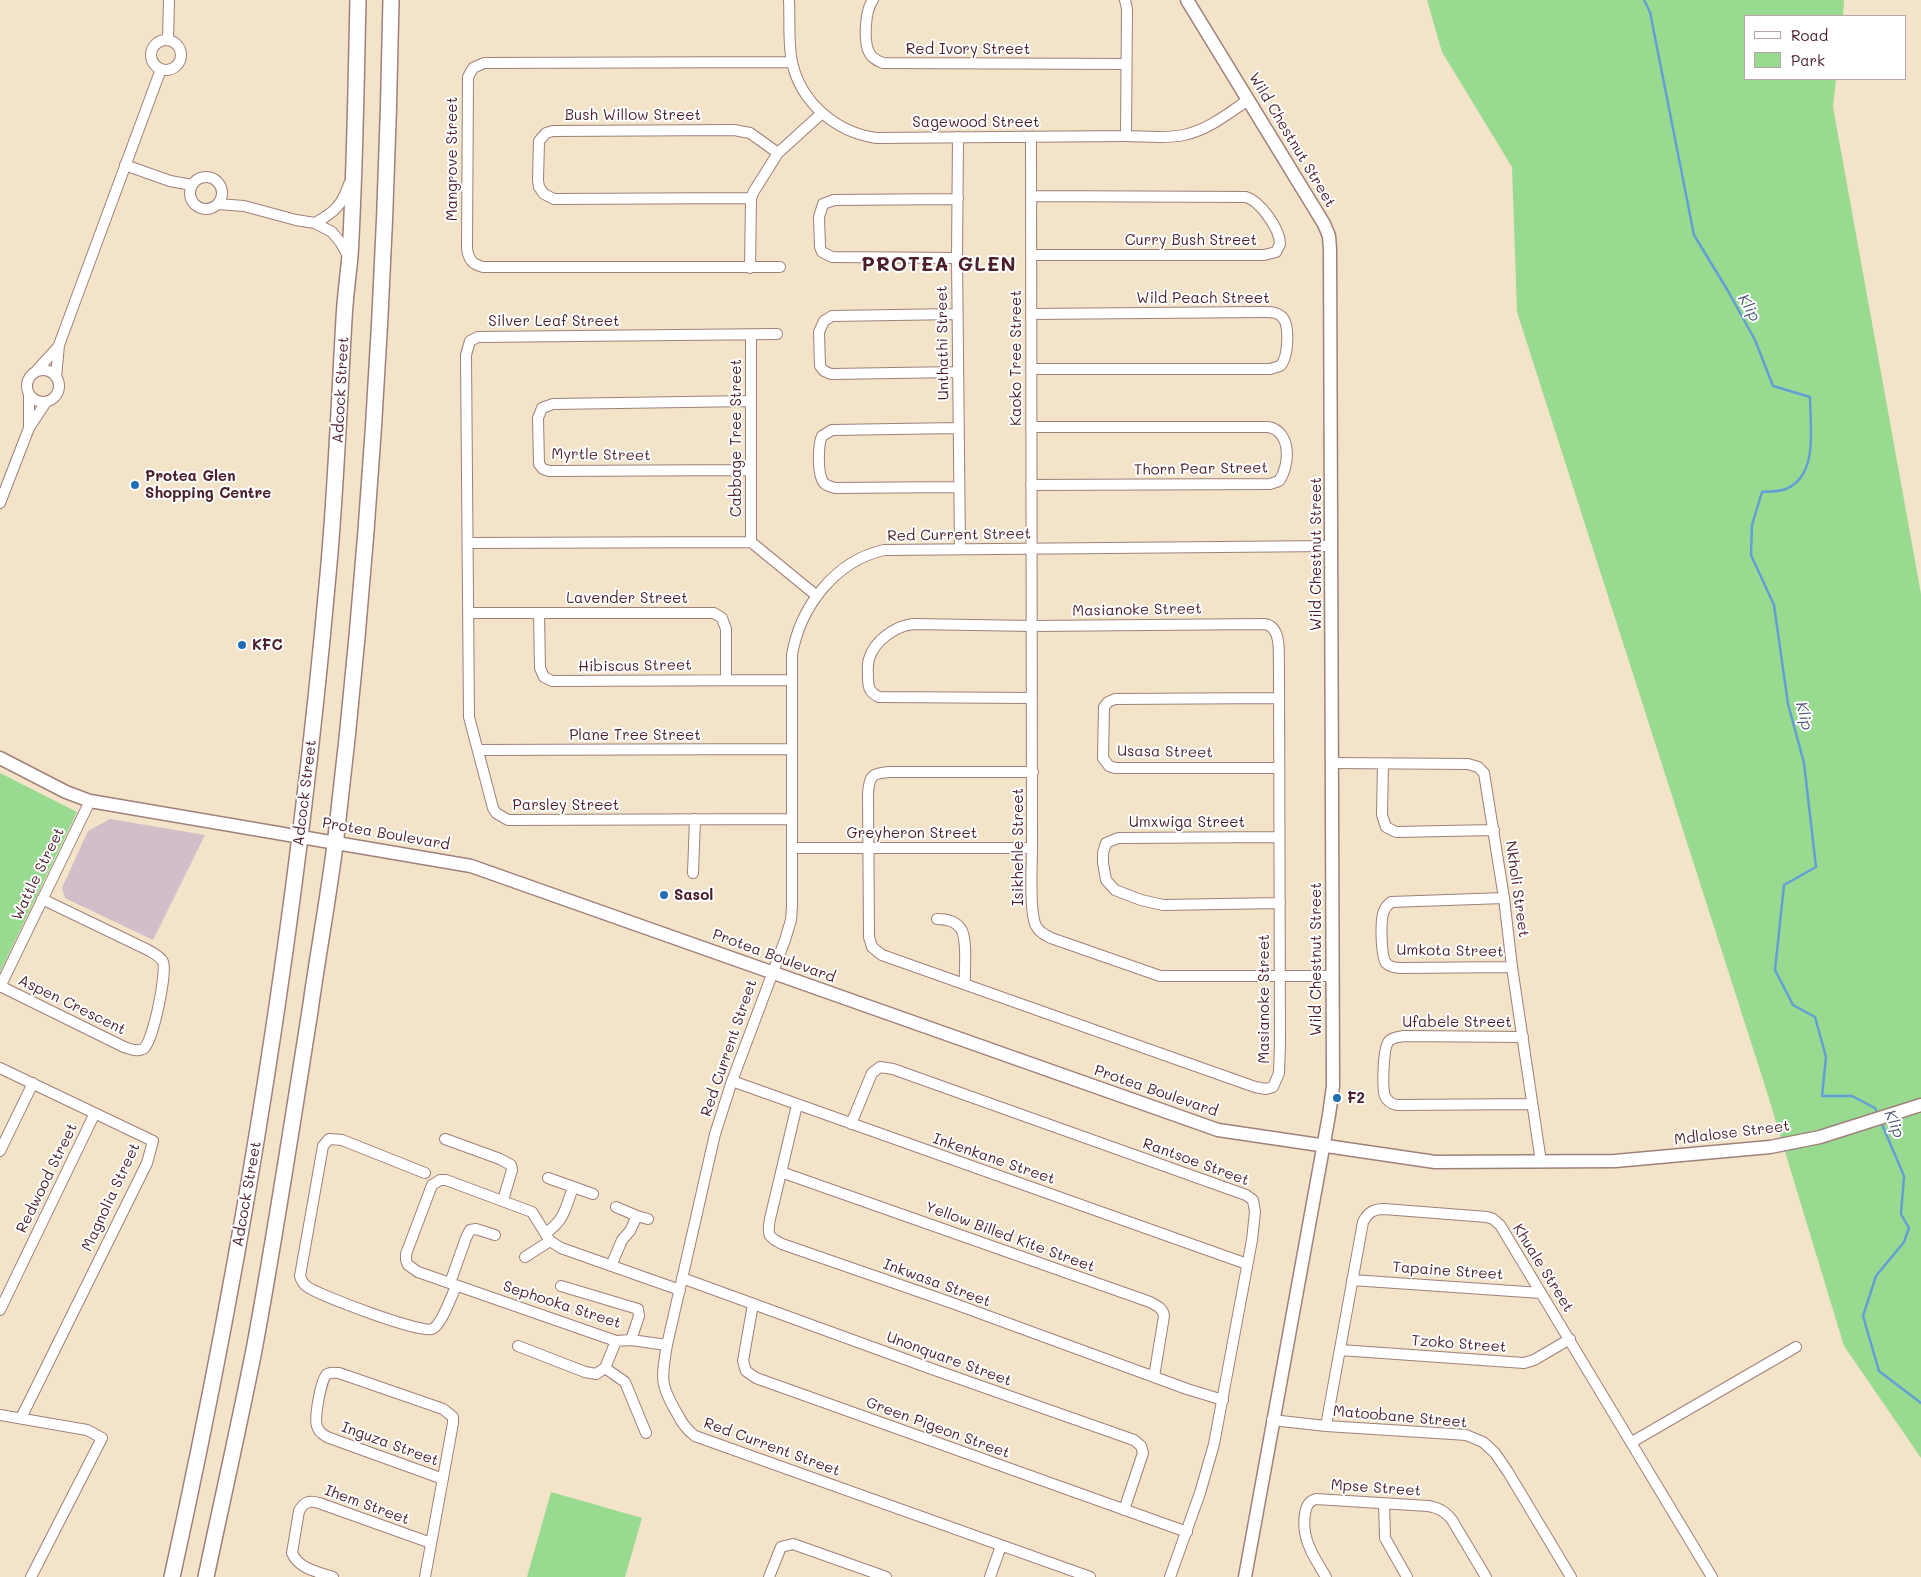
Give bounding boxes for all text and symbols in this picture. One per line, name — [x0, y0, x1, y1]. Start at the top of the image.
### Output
legend — [1744, 15, 1906, 80]
text: Road — [1791, 25, 1828, 45]
street label: Red Ivory Street — [906, 40, 1030, 58]
text: Park — [1791, 50, 1825, 70]
street label: Wild Chestnut Street — [1245, 69, 1339, 211]
street label: Mangrove Street — [443, 97, 461, 221]
street label: Bush Willow Street — [565, 106, 701, 124]
street label: Sagewood Street — [912, 113, 1040, 131]
street label: Curry Bush Street — [1125, 231, 1257, 249]
district label: PROTEA GLEN — [860, 253, 1018, 277]
street label: Unthathi Street — [933, 285, 953, 401]
street label: Wild Peach Street — [1136, 289, 1270, 307]
street label: Kaoko Tree Street — [1007, 290, 1025, 426]
water label: Klip — [1734, 291, 1764, 325]
street label: Silver Leaf Street — [488, 312, 620, 330]
street label: Adcock Street — [329, 336, 353, 444]
street label: Cabbage Tree Street — [727, 359, 745, 517]
street label: Myrtle Street — [551, 445, 651, 465]
street label: Thorn Pear Street — [1134, 459, 1268, 479]
place label: Protea Glen Shopping Centre — [145, 467, 271, 502]
street label: Wild Chestnut Street — [1307, 477, 1325, 631]
marker: Protea Glen Shopping Centre — [129, 479, 141, 491]
street label: Red Current Street — [887, 525, 1031, 545]
street label: Lavender Street — [566, 589, 688, 607]
street label: Masianoke Street — [1072, 600, 1202, 620]
place label: KFC — [252, 636, 283, 654]
marker: KFC — [236, 639, 248, 651]
street label: Hibiscus Street — [578, 656, 692, 676]
water label: Klip — [1791, 700, 1817, 732]
street label: Plane Tree Street — [569, 726, 701, 744]
street label: Adcock Street — [290, 739, 320, 847]
street label: Usasa Street — [1117, 742, 1213, 762]
street label: Isikhehle Street — [1009, 788, 1027, 906]
street label: Parsley Street — [513, 796, 619, 814]
street label: Umxwiga Street — [1129, 813, 1245, 831]
street label: Protea Boulevard — [321, 814, 451, 854]
street label: Greyheron Street — [847, 824, 977, 842]
street label: Wattle Street — [8, 825, 68, 923]
street label: Nkholi Street — [1501, 840, 1533, 938]
street label: Wild Chestnut Street — [1307, 882, 1325, 1036]
place label: Sasol — [674, 886, 713, 904]
marker: Sasol — [658, 889, 670, 901]
street label: Protea Boulevard — [710, 925, 838, 987]
street label: Masianoke Street — [1255, 934, 1273, 1064]
street label: Umkota Street — [1396, 941, 1504, 961]
street label: Aspen Crescent — [15, 971, 129, 1039]
street label: Red Current Street — [697, 977, 761, 1119]
street label: Ufabele Street — [1402, 1013, 1512, 1031]
street label: Protea Boulevard — [1092, 1061, 1220, 1121]
place label: F2 — [1347, 1089, 1365, 1107]
marker: F2 — [1331, 1092, 1343, 1104]
water label: Klip — [1880, 1107, 1908, 1141]
street label: Mdlalose Street — [1673, 1117, 1791, 1149]
street label: Redwood Street — [13, 1120, 81, 1236]
street label: Inkenkane Street — [931, 1130, 1057, 1188]
street label: Rantsoe Street — [1140, 1134, 1252, 1190]
street label: Magnolia Street — [78, 1140, 144, 1254]
street label: Adcock Street — [229, 1140, 265, 1248]
street label: Yellow Billed Kite Street — [923, 1198, 1097, 1276]
street label: Khuale Street — [1509, 1221, 1577, 1315]
street label: Inkwasa Street — [881, 1255, 993, 1311]
street label: Tapaine Street — [1392, 1258, 1504, 1284]
street label: Sephooka Street — [501, 1277, 623, 1333]
street label: Unonquare Street — [884, 1328, 1014, 1390]
street label: Tzoko Street — [1411, 1332, 1507, 1356]
street label: Green Pigeon Street — [864, 1394, 1012, 1462]
street label: Matoobane Street — [1332, 1402, 1468, 1432]
street label: Red Current Street — [701, 1414, 843, 1480]
street label: Inguza Street — [339, 1418, 441, 1470]
street label: Mpse Street — [1330, 1476, 1422, 1500]
street label: Ihem Street — [322, 1481, 412, 1529]

